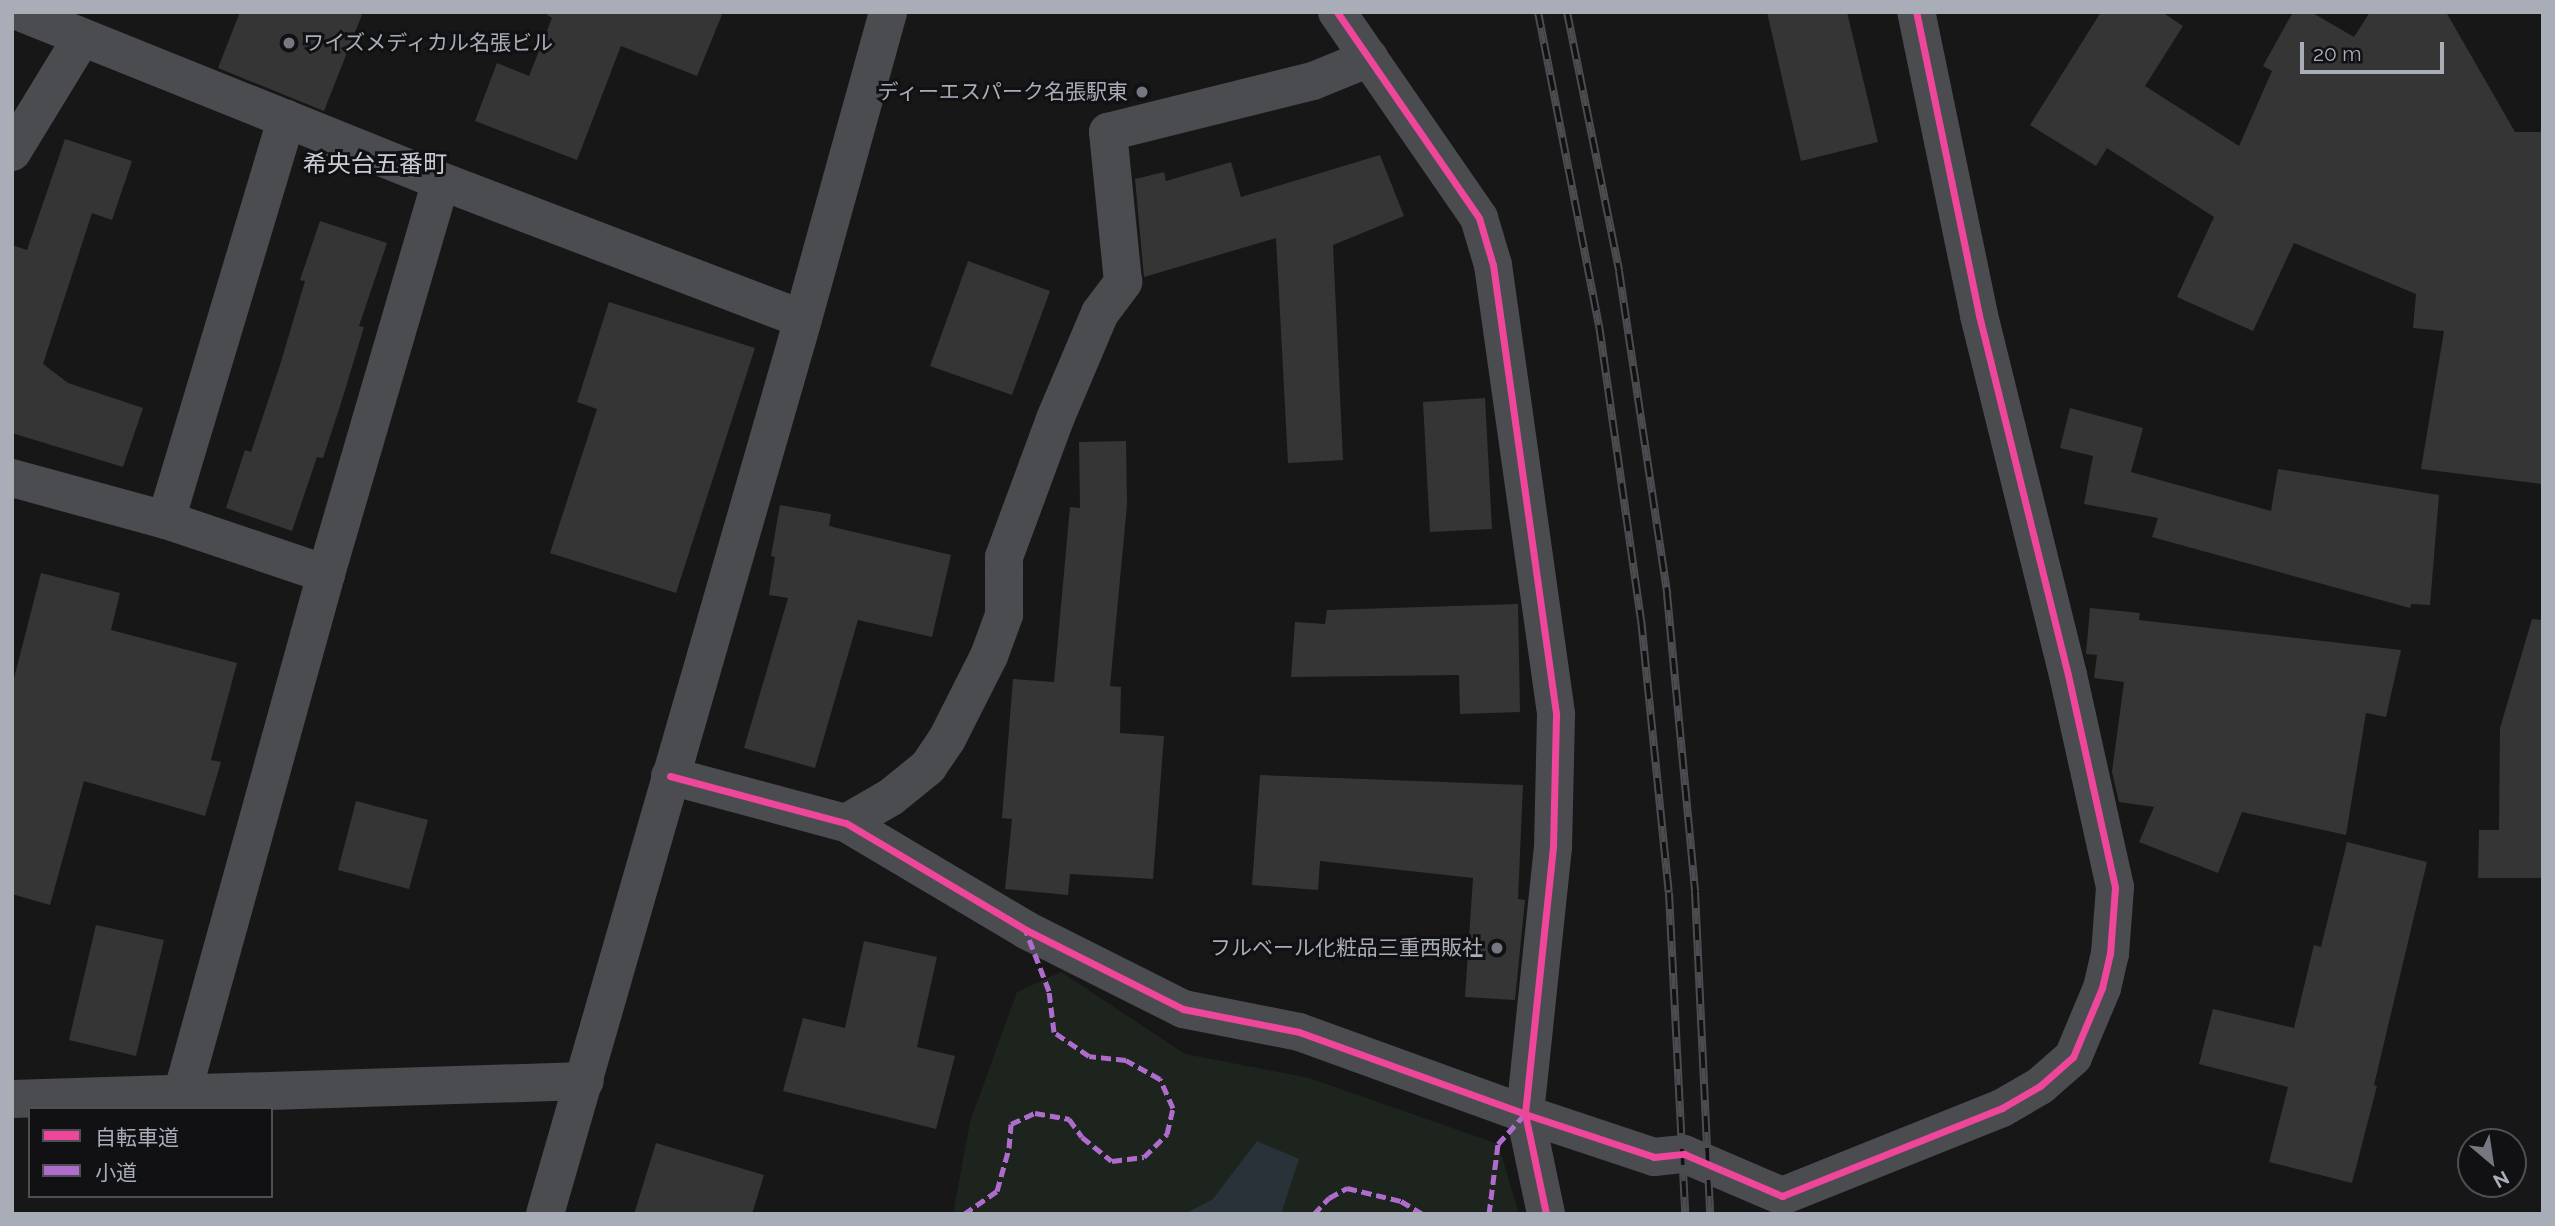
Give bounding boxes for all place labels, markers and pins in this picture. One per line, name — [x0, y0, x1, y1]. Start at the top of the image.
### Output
place label: ワイズメディカル名張ビル — [303, 30, 555, 56]
marker: ワイズメディカル名張ビル — [281, 35, 297, 51]
place label: ディーエスパーク名張駅東 — [876, 79, 1128, 105]
marker: ディーエスパーク名張駅東 — [1134, 84, 1150, 100]
place label: フルベール化粧品三重西販社 — [1210, 935, 1483, 961]
marker: フルベール化粧品三重西販社 — [1489, 940, 1505, 956]

